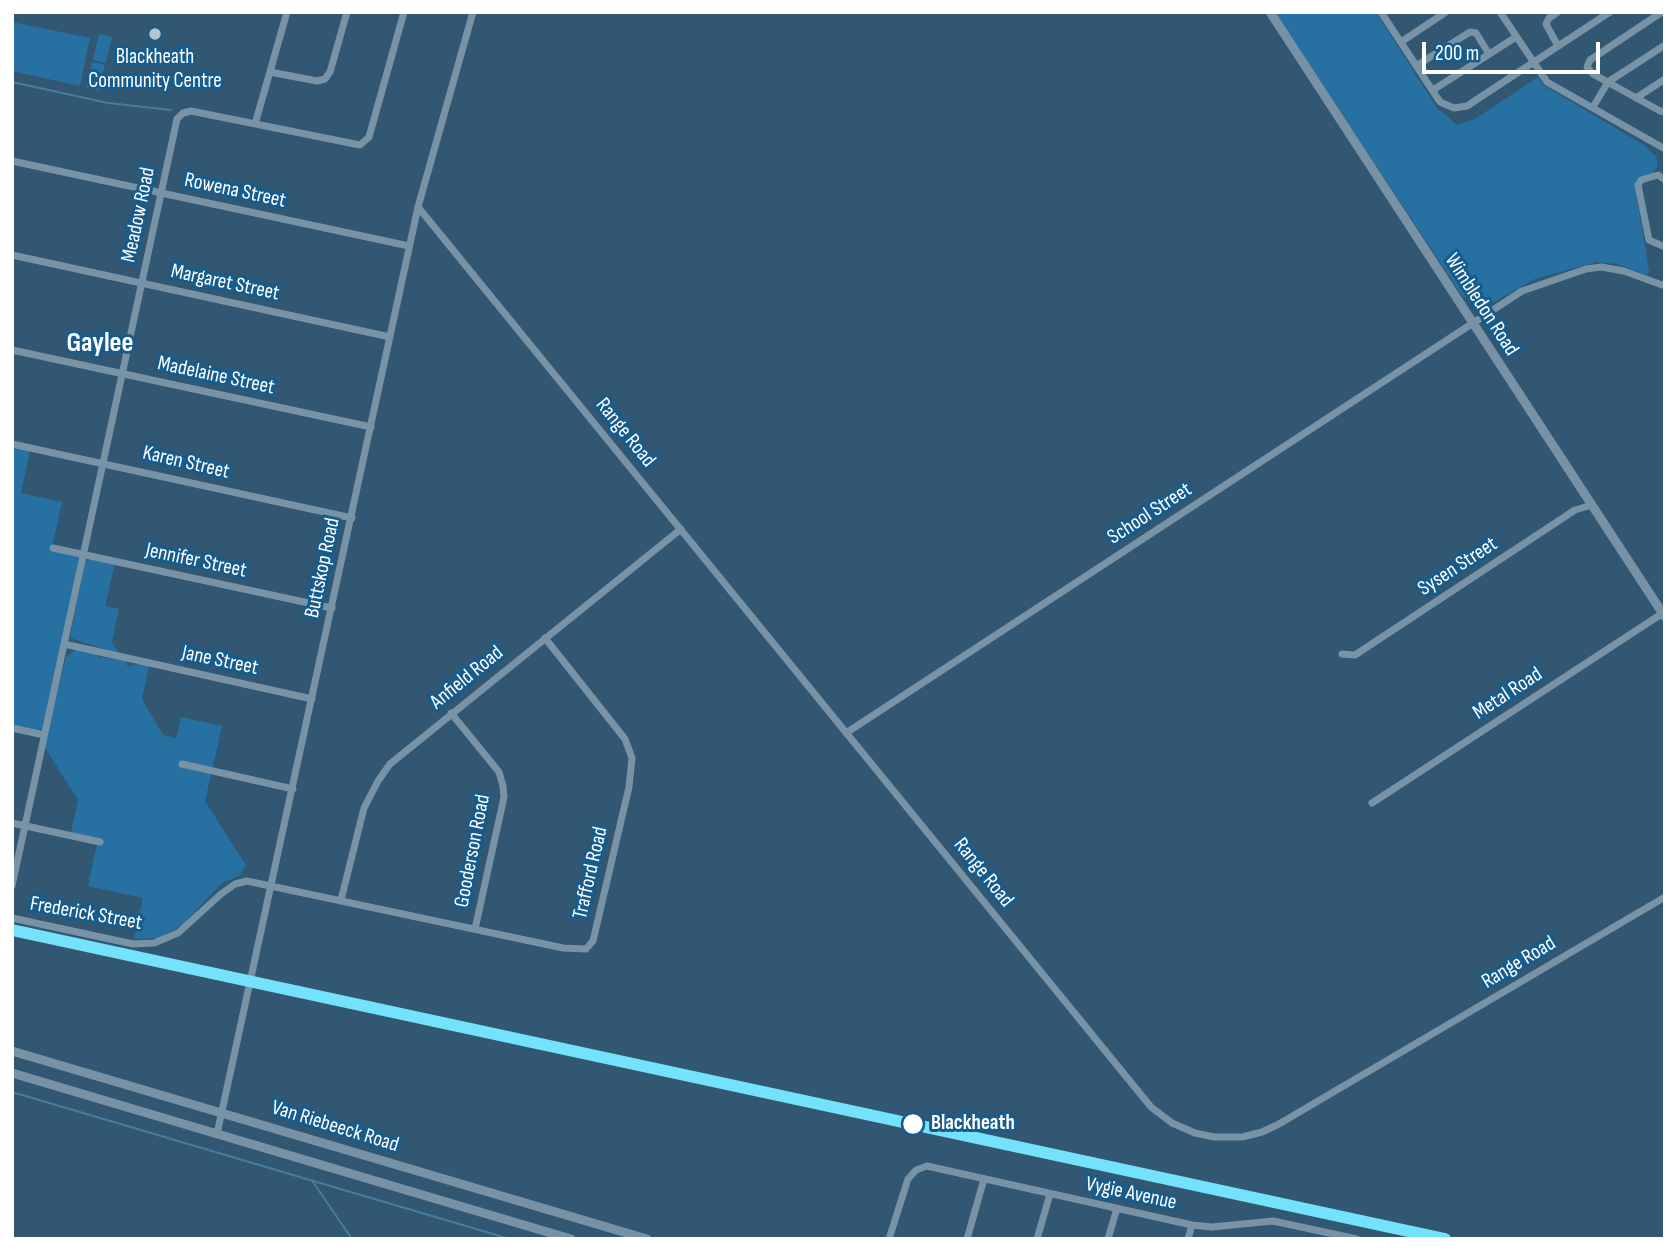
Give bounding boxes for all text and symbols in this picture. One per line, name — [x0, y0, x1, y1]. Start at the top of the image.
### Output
marker: Blackheath Community Centre — [147, 26, 163, 42]
scale bar — [1425, 28, 1604, 72]
text: 200 m — [1435, 41, 1479, 66]
place label: Blackheath Community Centre — [88, 45, 222, 95]
street label: Meadow Road — [117, 165, 161, 265]
street label: Rowena Street — [182, 168, 288, 214]
street label: Wimbledon Road — [1439, 249, 1523, 361]
street label: Margaret Street — [168, 259, 282, 307]
district label: Gaylee — [66, 327, 134, 361]
street label: Madelaine Street — [155, 351, 277, 401]
street label: Range Road — [590, 393, 660, 473]
street label: Karen Street — [140, 441, 232, 485]
street label: School Street — [1103, 477, 1197, 551]
street label: Buttskop Road — [300, 516, 346, 620]
street label: Sysen Street — [1414, 532, 1502, 602]
street label: Jennifer Street — [143, 538, 249, 584]
street label: Jane Street — [179, 641, 261, 681]
street label: Anfield Road — [425, 641, 509, 715]
street label: Metal Road — [1469, 662, 1547, 726]
street label: Gooderson Road — [450, 792, 496, 910]
street label: Trafford Road — [568, 824, 614, 922]
street label: Range Road — [948, 833, 1018, 913]
street label: Frederick Street — [28, 892, 144, 936]
street label: Range Road — [1478, 931, 1560, 995]
street label: Van Riebeeck Road — [268, 1096, 402, 1158]
place label: Blackheath — [931, 1111, 1015, 1137]
marker: Blackheath — [901, 1112, 925, 1136]
street label: Vygie Avenue — [1083, 1172, 1179, 1216]

